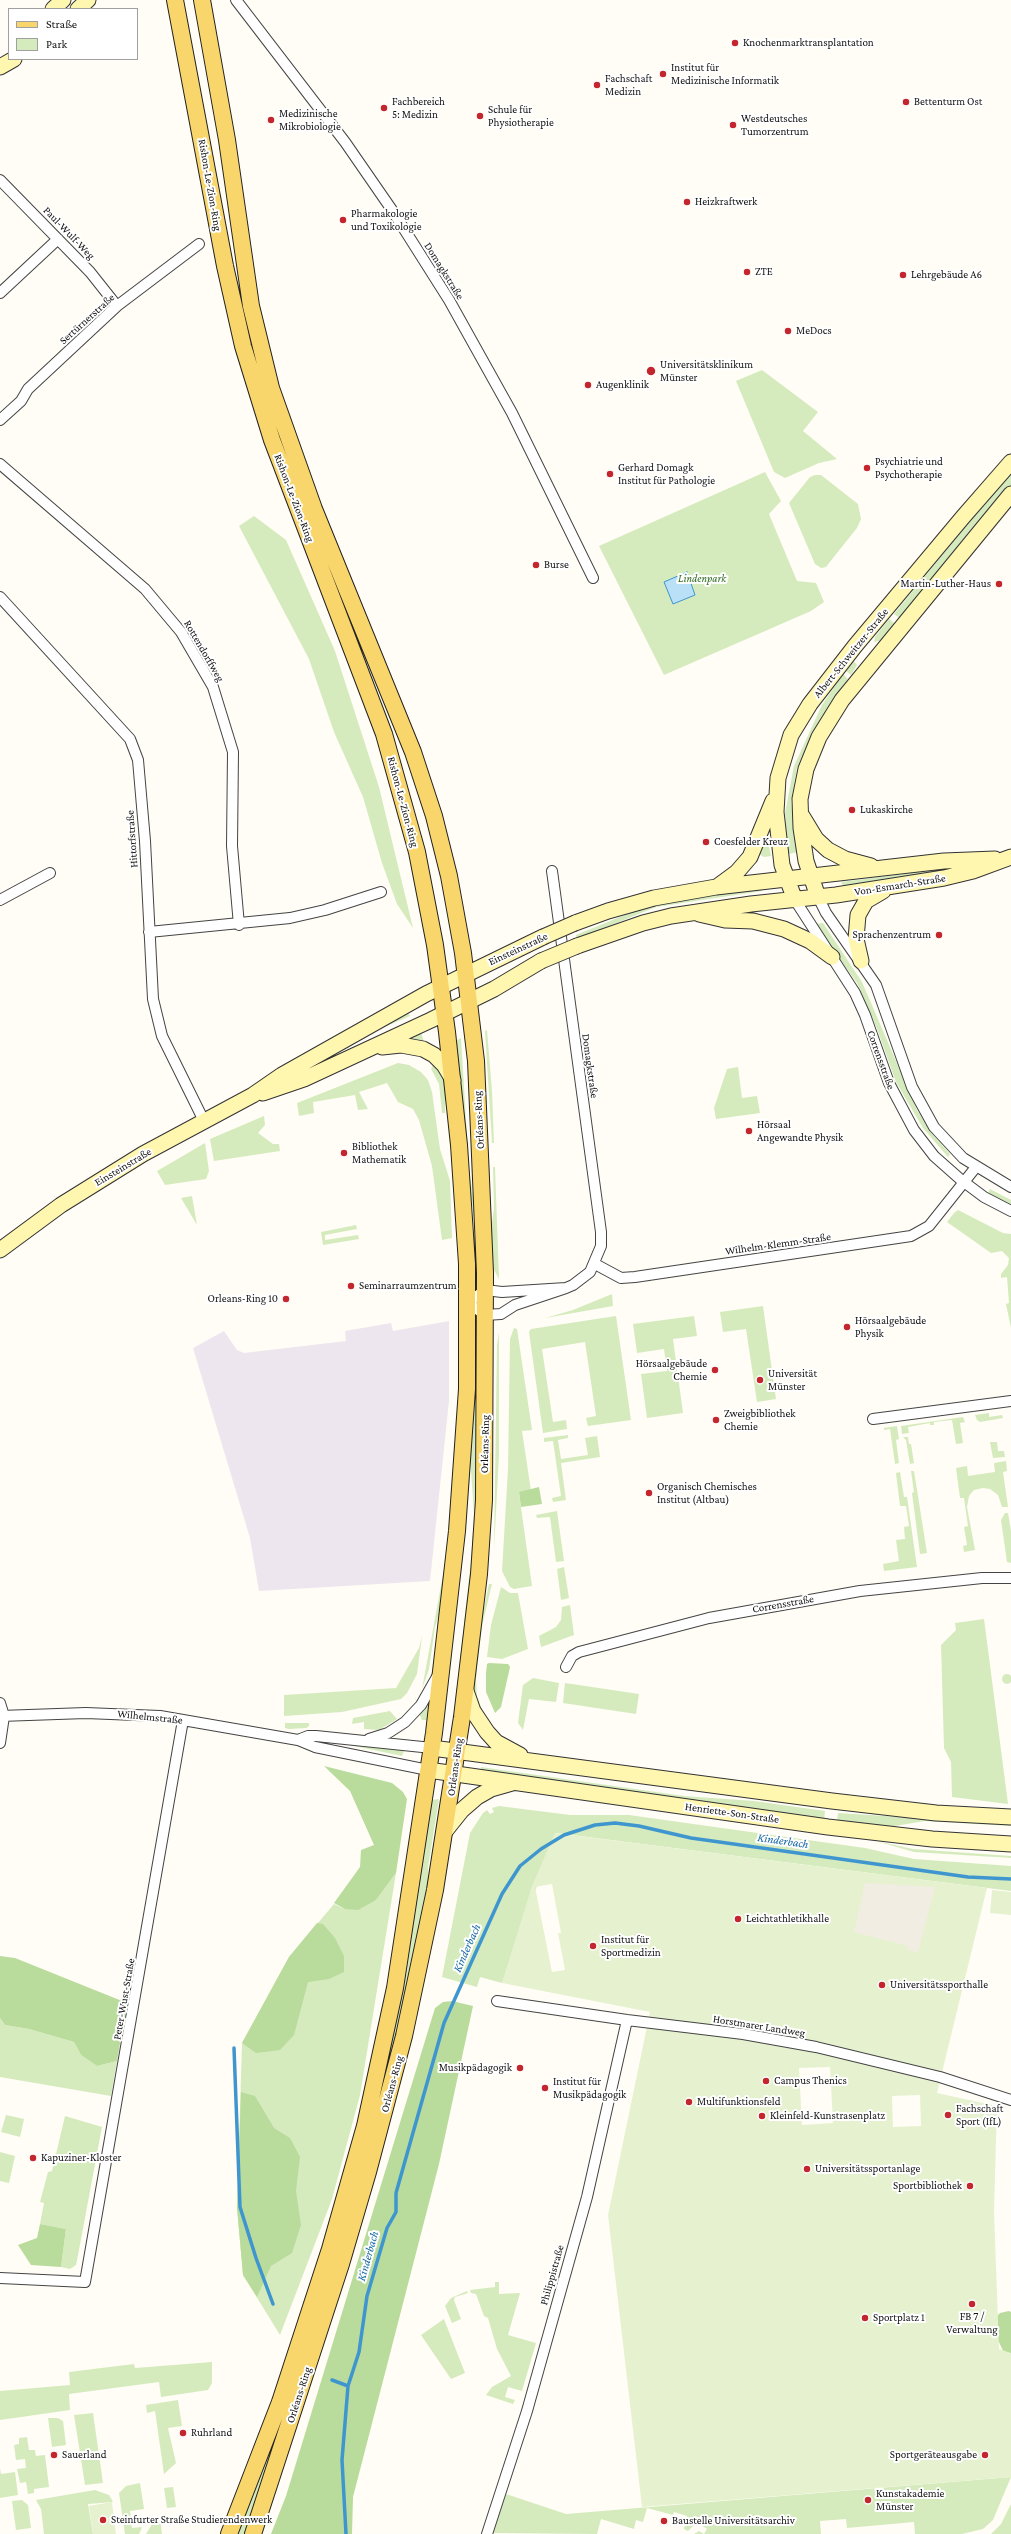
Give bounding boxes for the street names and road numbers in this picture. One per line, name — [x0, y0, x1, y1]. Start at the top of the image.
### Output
street label: Rishon-Le-Zion-Ring — [195, 138, 225, 232]
street label: Paul-Wulf-Weg — [40, 204, 98, 262]
street label: Domagkstraße — [421, 240, 467, 302]
street label: Sertürnerstraße — [57, 291, 117, 347]
street label: Rishon-Le-Zion-Ring — [271, 452, 317, 544]
street label: Albert-Schweitzer-Straße — [811, 605, 891, 701]
street label: Rottendorffweg — [181, 618, 227, 684]
street label: Rishon-Le-Zion-Ring — [385, 755, 421, 849]
street label: Hittorfstraße — [123, 810, 141, 868]
street label: Von-Esmarch-Straße — [854, 871, 946, 899]
street label: Einsteinstraße — [486, 930, 550, 968]
street label: Corrensstraße — [864, 1028, 898, 1092]
street label: Domagkstraße — [579, 1033, 601, 1099]
street label: Orléans-Ring — [471, 1090, 487, 1150]
street label: Einsteinstraße — [92, 1145, 154, 1189]
street label: Wilhelm-Klemm-Straße — [724, 1230, 832, 1258]
street label: Orléans-Ring — [478, 1415, 492, 1473]
street label: Corrensstraße — [751, 1592, 815, 1616]
street label: Wilhelmstraße — [117, 1707, 183, 1727]
street label: Orléans-Ring — [444, 1737, 466, 1797]
street label: Henriette-Son-Straße — [684, 1800, 780, 1826]
street label: Peter-Wust-Straße — [110, 1957, 138, 2041]
street label: Horstmarer Landweg — [712, 2012, 806, 2040]
street label: Orléans-Ring — [378, 2054, 406, 2114]
street label: Philippistraße — [537, 2243, 567, 2307]
street label: Orléans-Ring — [284, 2365, 314, 2425]

